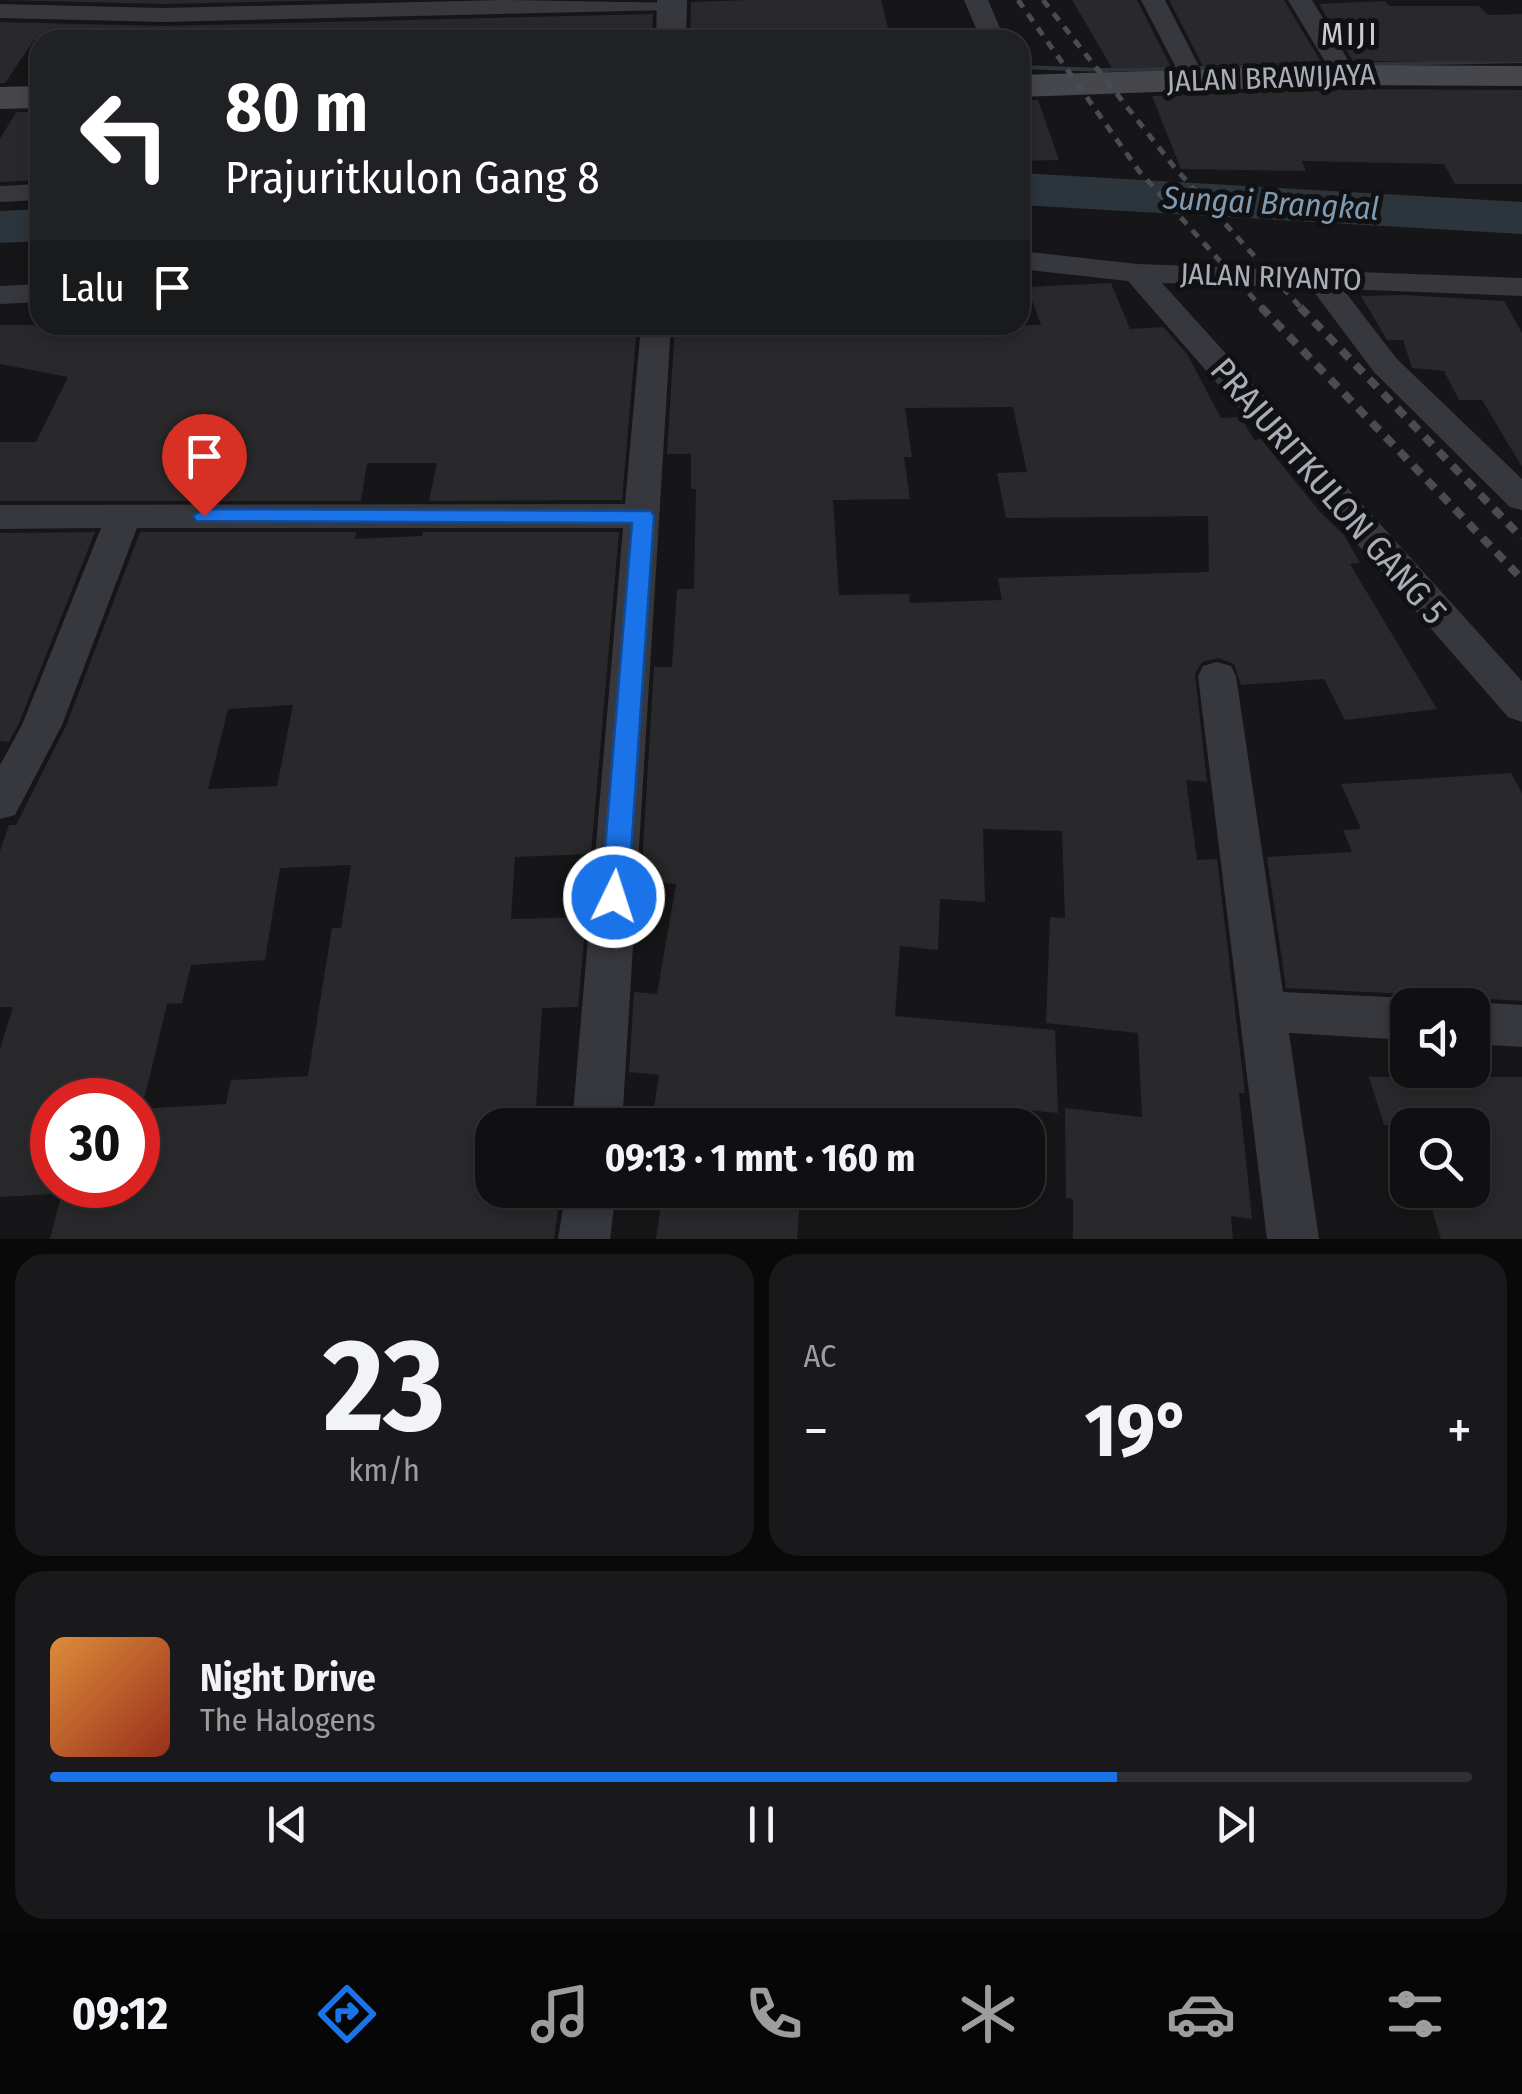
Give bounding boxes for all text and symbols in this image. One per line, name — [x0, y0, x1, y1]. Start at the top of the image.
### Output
district label: MIJI — [1321, 15, 1379, 53]
street label: JALAN BRAWIJAYA — [1166, 56, 1376, 100]
text: 80 m — [225, 66, 368, 150]
icon: left — [60, 70, 190, 200]
text: Prajuritkulon Gang 8 — [225, 151, 600, 205]
water label: Sungai Brangkal — [1161, 178, 1380, 228]
street label: JALAN RIYANTO — [1180, 256, 1362, 298]
icon: arrive — [145, 260, 200, 315]
text: Lalu — [60, 265, 125, 311]
street label: PRAJURITKULON GANG 5 — [1202, 349, 1456, 633]
pin — [162, 414, 247, 517]
icon: arrive — [177, 429, 232, 484]
position arrow — [562, 845, 666, 949]
map controls — [1390, 988, 1490, 1208]
button: sound — [1390, 988, 1490, 1088]
speed limit sign: 30 — [30, 1078, 160, 1208]
button: search — [1390, 1108, 1490, 1208]
text: 09:13 · 1 mnt · 160 m — [605, 1135, 915, 1181]
text: 23 — [323, 1308, 445, 1464]
text: AC — [804, 1337, 836, 1375]
text: 19° — [1085, 1386, 1190, 1476]
text: − — [804, 1398, 828, 1464]
text: + — [1447, 1398, 1472, 1464]
text: km/h — [349, 1451, 420, 1489]
text: Night Drive — [200, 1655, 376, 1701]
text: The Halogens — [200, 1701, 376, 1739]
icon: previous — [260, 1797, 315, 1852]
icon: pause — [734, 1797, 789, 1852]
icon: next — [1208, 1797, 1263, 1852]
icon: directions — [312, 1979, 382, 2049]
icon: music — [525, 1979, 595, 2049]
icon: phone — [739, 1979, 809, 2049]
icon: climate — [953, 1979, 1023, 2049]
icon: car — [1166, 1979, 1236, 2049]
icon: filters — [1380, 1979, 1450, 2049]
text: 09:12 — [72, 1987, 168, 2041]

